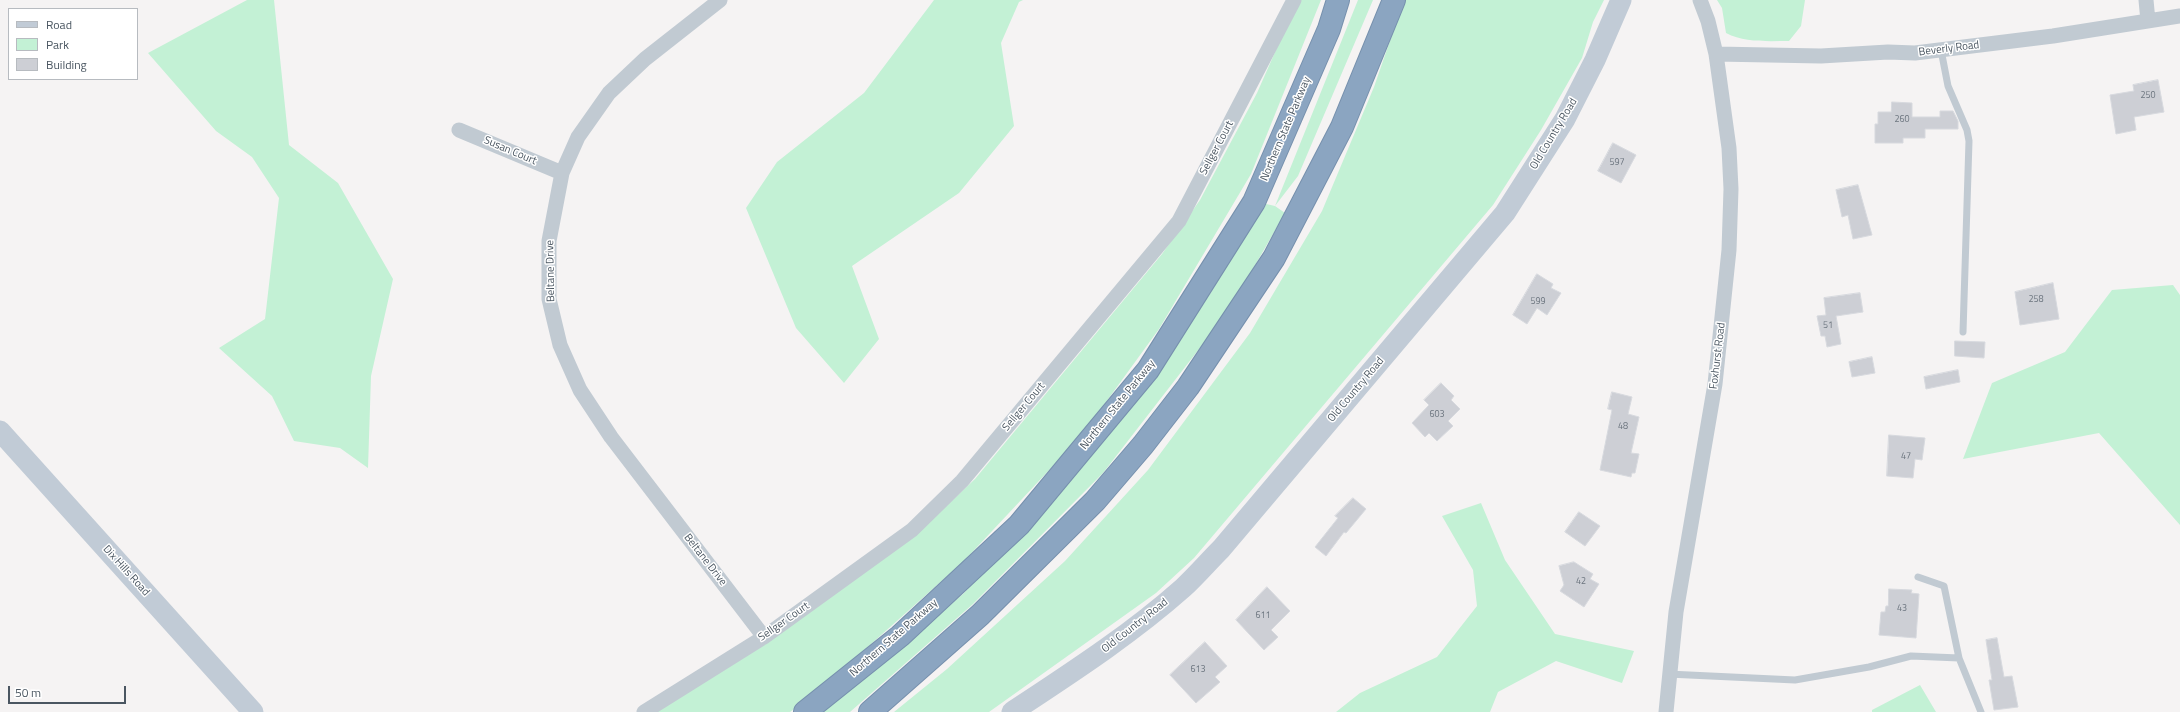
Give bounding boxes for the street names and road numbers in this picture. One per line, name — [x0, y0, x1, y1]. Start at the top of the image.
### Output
street label: Beverly Road — [1918, 39, 1980, 59]
street label: Northern State Parkway — [1258, 75, 1314, 183]
street label: Old Country Road — [1528, 96, 1580, 172]
street label: Sellger Court — [1197, 119, 1237, 177]
street label: Susan Court — [482, 134, 538, 168]
street label: Beltane Drive — [544, 240, 558, 302]
street label: Foxhurst Road — [1707, 322, 1729, 390]
street label: Old Country Road — [1325, 355, 1387, 425]
street label: Northern State Parkway — [1078, 357, 1158, 453]
street label: Sellger Court — [1000, 380, 1048, 434]
street label: Beltane Drive — [681, 531, 729, 589]
street label: Dix Hills Road — [100, 543, 152, 599]
street label: Northern State Parkway — [848, 596, 940, 680]
street label: Old Country Road — [1099, 596, 1171, 656]
street label: Sellger Court — [756, 600, 812, 644]

